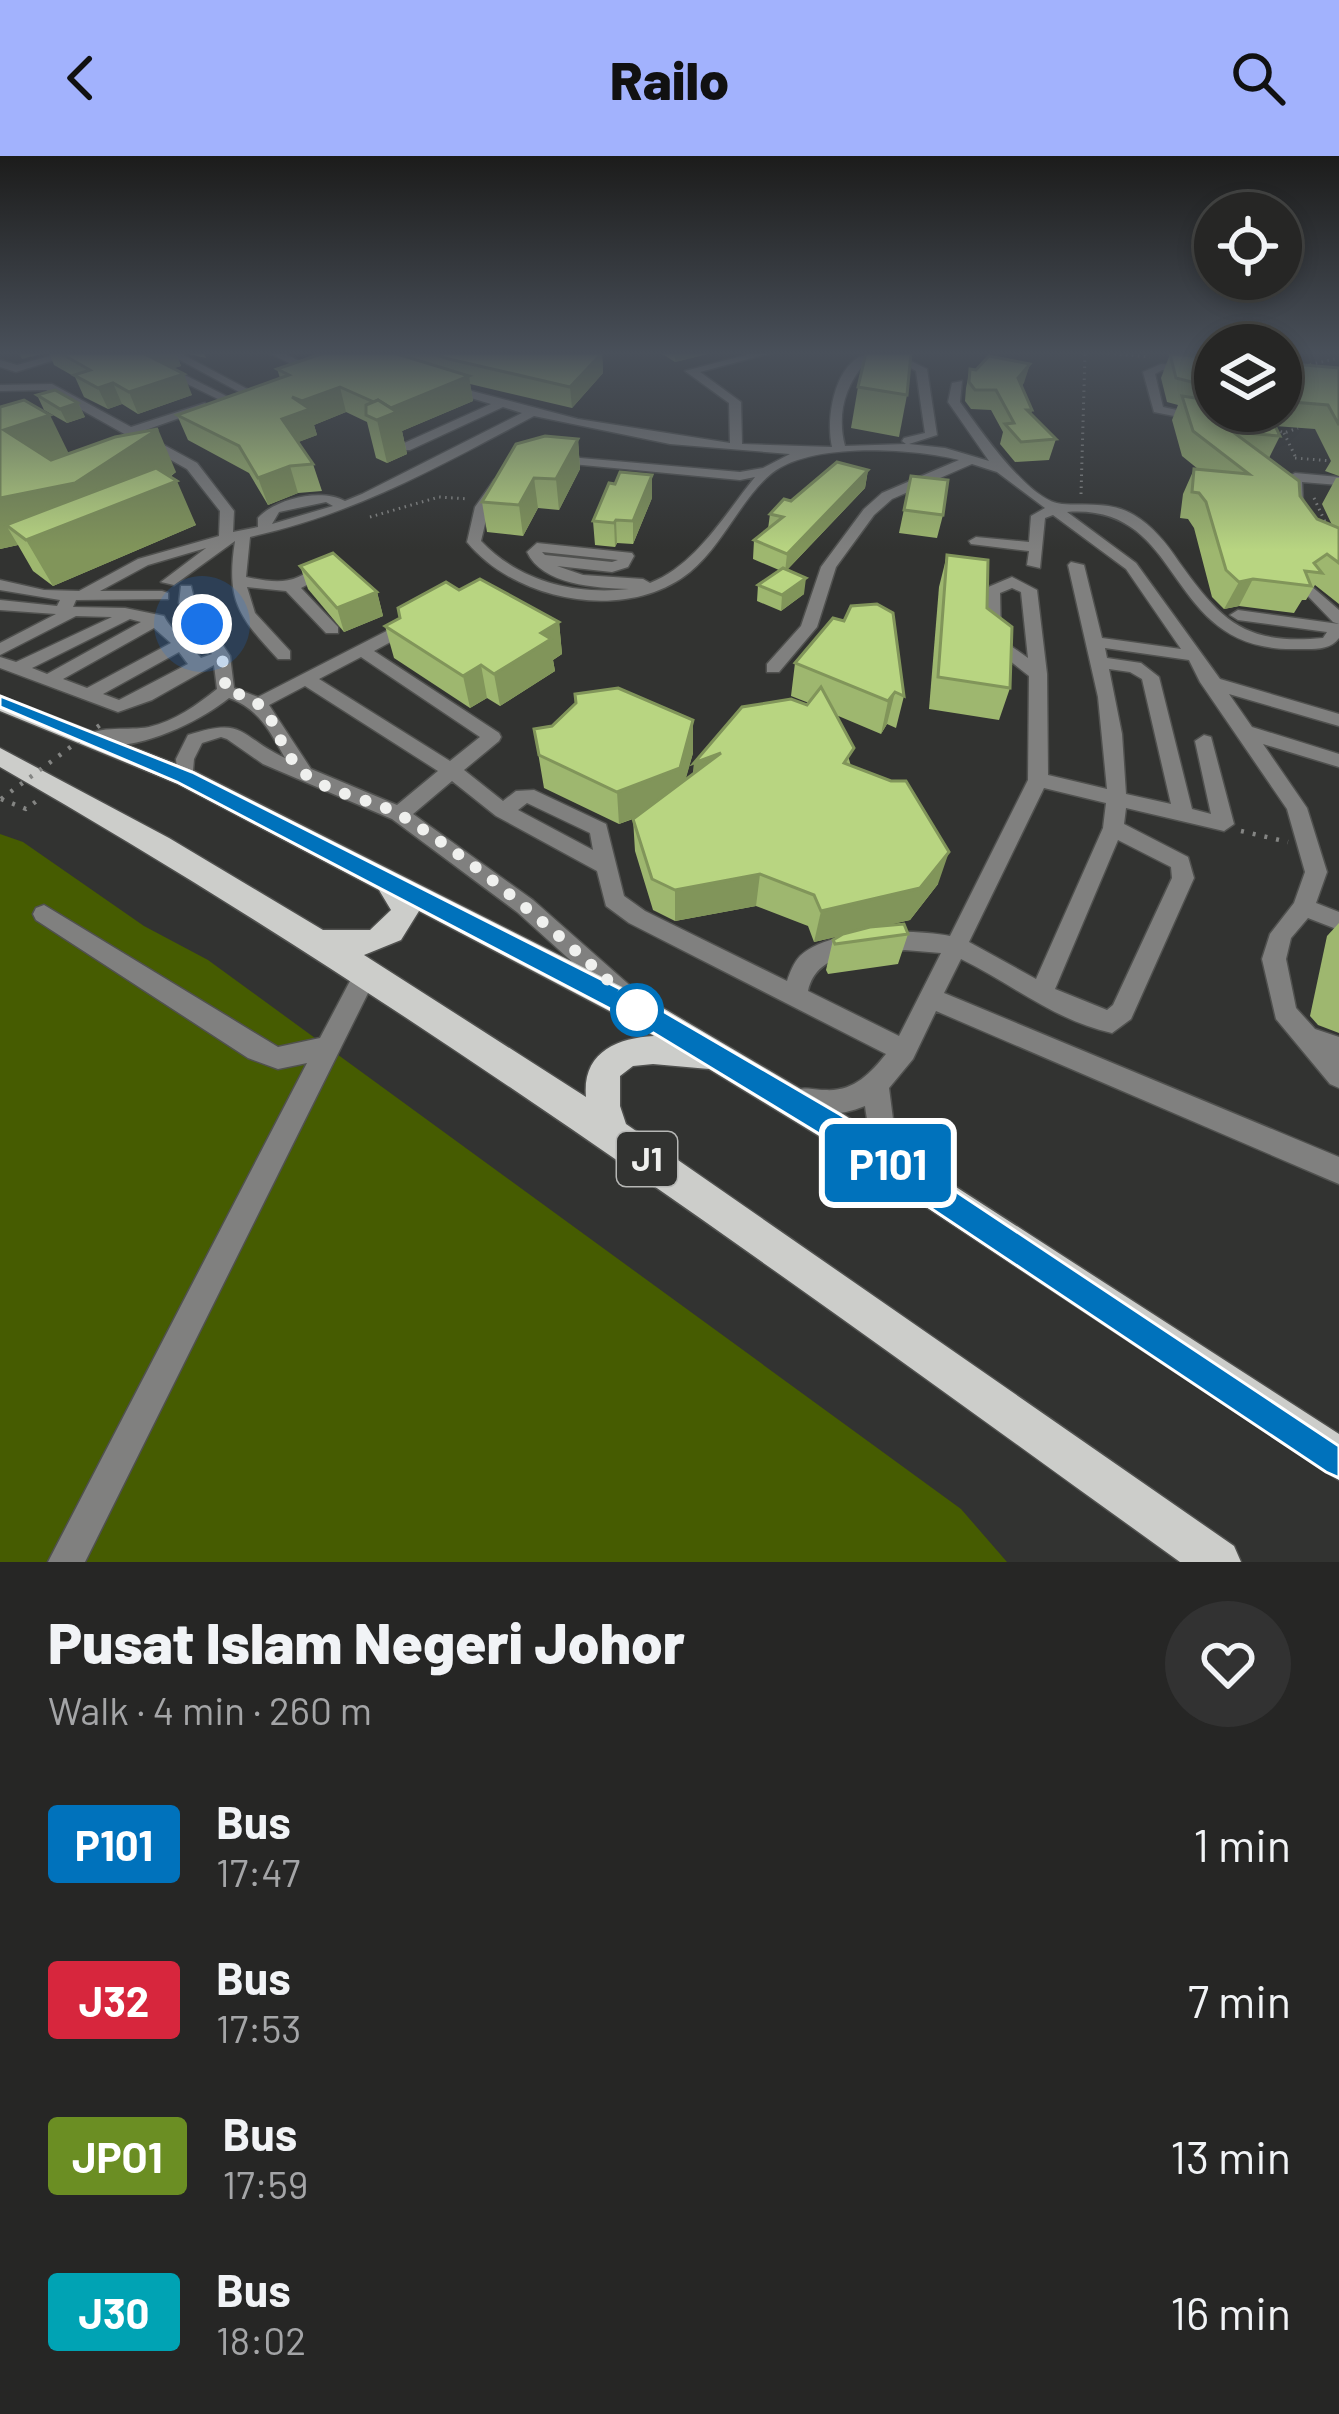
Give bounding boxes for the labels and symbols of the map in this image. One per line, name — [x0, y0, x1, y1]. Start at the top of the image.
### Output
your location — [172, 594, 232, 654]
unlabelled marker — [612, 985, 662, 1035]
line badge: P101 — [804, 1124, 972, 1202]
road number: J1 — [617, 1132, 677, 1186]

